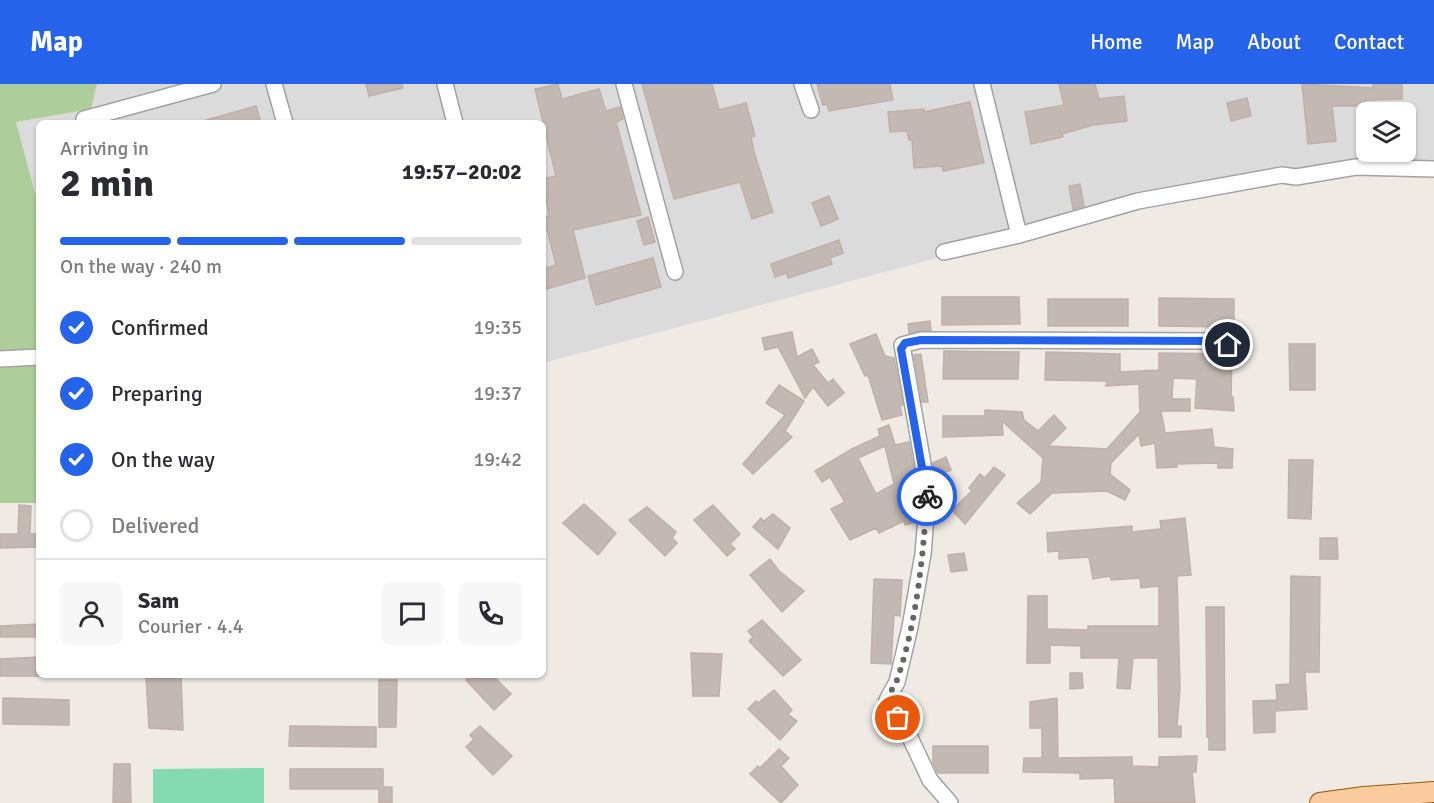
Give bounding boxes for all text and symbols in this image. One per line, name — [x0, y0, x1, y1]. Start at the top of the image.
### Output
text: Map — [30, 25, 83, 59]
text: Home — [1090, 29, 1143, 55]
text: Map — [1176, 29, 1214, 55]
text: About — [1247, 29, 1301, 55]
text: Contact — [1334, 29, 1404, 55]
map controls — [1356, 102, 1416, 162]
button: layers — [1356, 102, 1416, 162]
text: Arriving in — [60, 136, 149, 161]
text: 19:57–20:02 — [402, 158, 522, 185]
text: 2 min — [60, 159, 154, 207]
text: On the way · 240 m — [60, 254, 222, 279]
icon: check — [60, 311, 93, 344]
text: Confirmed — [111, 314, 209, 341]
text: 19:35 — [473, 315, 522, 340]
pin — [1202, 319, 1253, 370]
icon: home — [1211, 328, 1244, 361]
icon: check — [60, 377, 93, 410]
text: Preparing — [111, 380, 203, 407]
text: 19:37 — [473, 381, 522, 406]
icon: check — [60, 443, 93, 476]
text: On the way — [111, 446, 215, 473]
text: 19:42 — [473, 447, 522, 472]
courier — [897, 466, 957, 526]
icon: bike — [911, 480, 944, 513]
text: Delivered — [111, 512, 199, 539]
button: person — [60, 582, 123, 645]
button: chat — [381, 582, 444, 645]
button: phone — [459, 582, 522, 645]
text: Sam — [138, 587, 179, 614]
text: Courier · 4.4 — [138, 614, 244, 639]
pin — [872, 692, 923, 743]
icon: bag — [881, 701, 914, 734]

